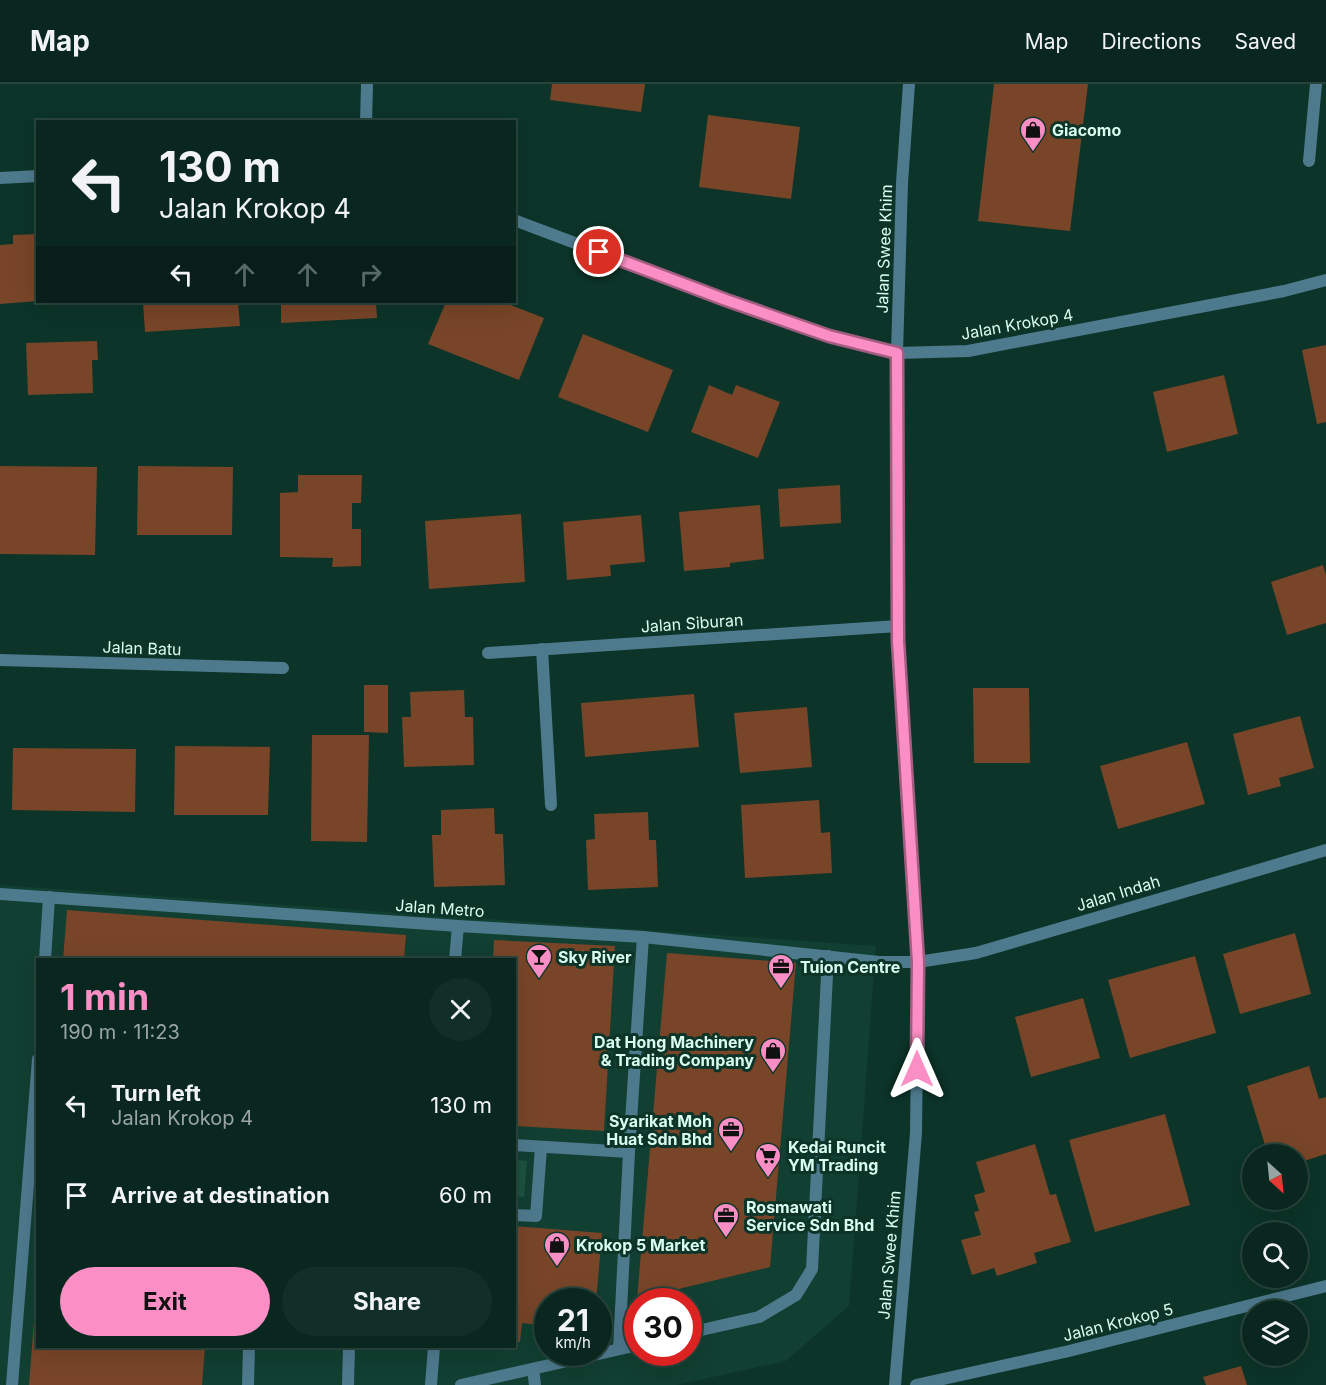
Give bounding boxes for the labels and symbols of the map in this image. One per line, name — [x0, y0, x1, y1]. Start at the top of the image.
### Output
shop icon: Giacomo — [1018, 115, 1048, 153]
place label: Giacomo — [1052, 120, 1121, 140]
street label: Jalan Swee Khim — [872, 184, 896, 314]
pin — [573, 226, 624, 277]
street label: Jalan Krokop 4 — [959, 304, 1075, 344]
street label: Jalan Siburan — [640, 609, 744, 637]
street label: Jalan Batu — [102, 637, 182, 659]
street label: Jalan Indah — [1074, 871, 1162, 915]
street label: Jalan Metro — [395, 895, 485, 921]
bar icon: Sky River — [524, 942, 554, 980]
place label: Sky River — [558, 947, 632, 967]
office icon: Tuion Centre — [766, 952, 796, 990]
place label: Tuion Centre — [800, 957, 900, 977]
place label: Dat Hong Machinery & Trading Company — [594, 1032, 754, 1070]
shop icon: Dat Hong Machinery & Trading Company — [758, 1036, 788, 1074]
position arrow — [885, 1037, 949, 1101]
place label: Syarikat Moh Huat Sdn Bhd — [606, 1111, 712, 1149]
office icon: Syarikat Moh Huat Sdn Bhd — [716, 1115, 746, 1153]
place label: Kedai Runcit YM Trading — [788, 1137, 886, 1175]
supermarket icon: Kedai Runcit YM Trading — [753, 1141, 783, 1179]
north arrow — [1242, 1144, 1308, 1210]
street label: Jalan Swee Khim — [873, 1190, 905, 1320]
place label: Rosmawati Service Sdn Bhd — [746, 1197, 874, 1235]
office icon: Rosmawati Service Sdn Bhd — [711, 1201, 741, 1239]
shop icon: Krokop 5 Market — [542, 1230, 572, 1268]
place label: Krokop 5 Market — [576, 1235, 705, 1255]
speed limit sign: 30 — [624, 1288, 702, 1366]
street label: Jalan Krokop 5 — [1061, 1299, 1175, 1345]

